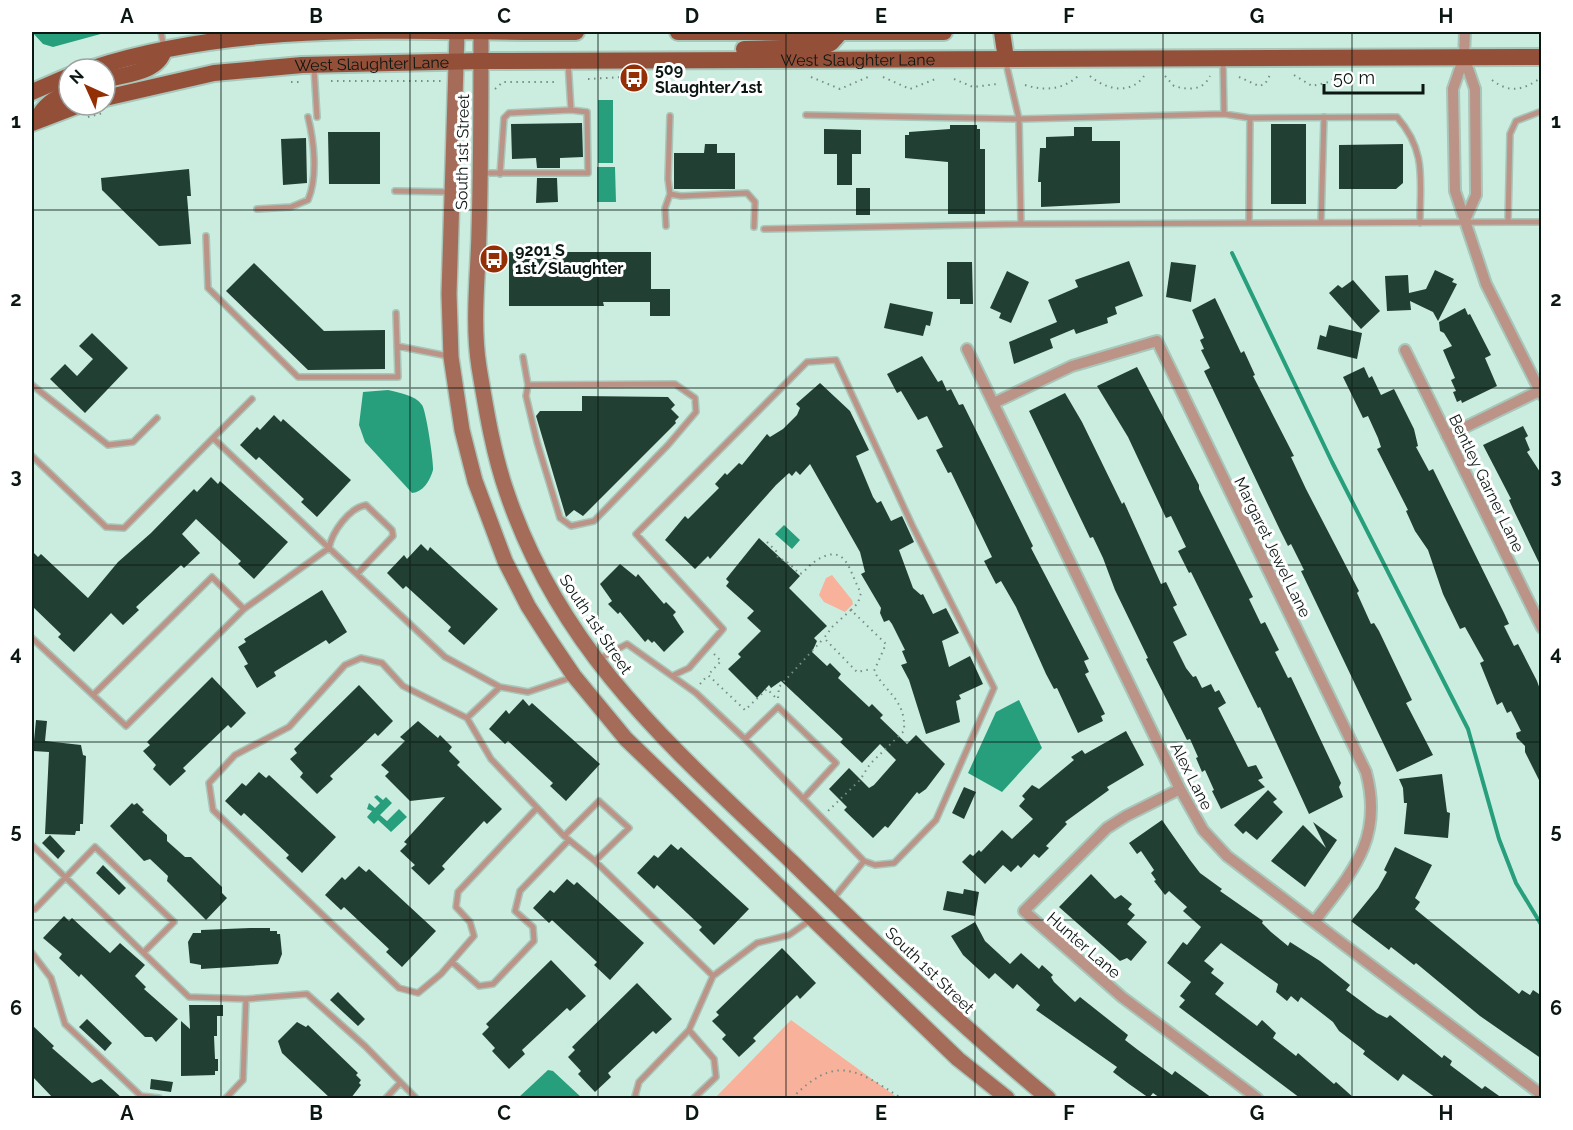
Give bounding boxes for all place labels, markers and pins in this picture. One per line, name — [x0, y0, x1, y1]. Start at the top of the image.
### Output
place label: 509 Slaughter/1st — [655, 60, 762, 97]
bus stop icon: 509 Slaughter/1st — [618, 62, 650, 94]
place label: 9201 S 1st/Slaughter — [515, 241, 623, 278]
bus stop icon: 9201 S 1st/Slaughter — [478, 243, 510, 275]

